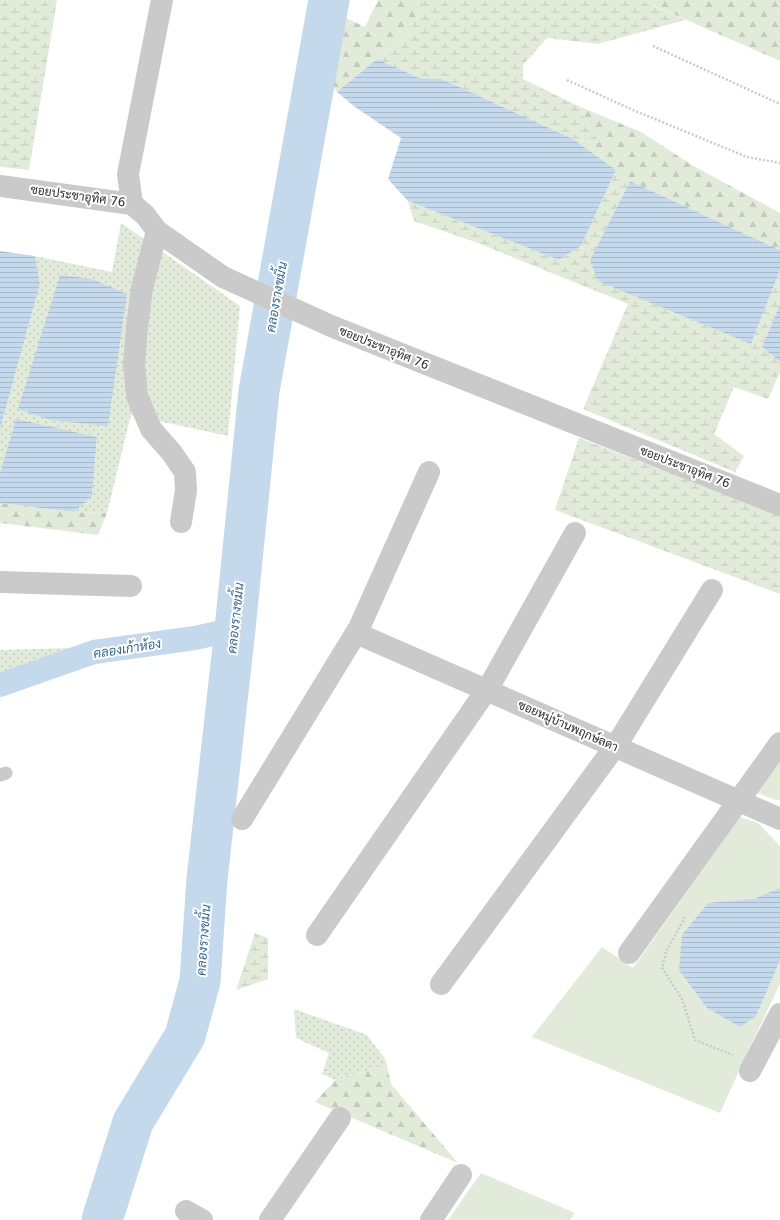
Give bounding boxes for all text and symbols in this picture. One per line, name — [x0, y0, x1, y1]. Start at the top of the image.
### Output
street label: ซอยประชาอุทิศ 76 — [29, 182, 126, 212]
water label: คลองรางขมิ้น — [258, 259, 290, 334]
street label: ซอยประชาอุทิศ 76 — [336, 324, 431, 374]
street label: ซอยประชาอุทิศ 76 — [637, 443, 732, 493]
water label: คลองรางขมิ้น — [219, 580, 247, 654]
water label: คลองเก้าห้อง — [92, 635, 162, 661]
street label: ซอยหมู่บ้านพฤกษ์ลดา — [515, 697, 621, 755]
water label: คลองรางขมิ้น — [188, 903, 214, 976]

